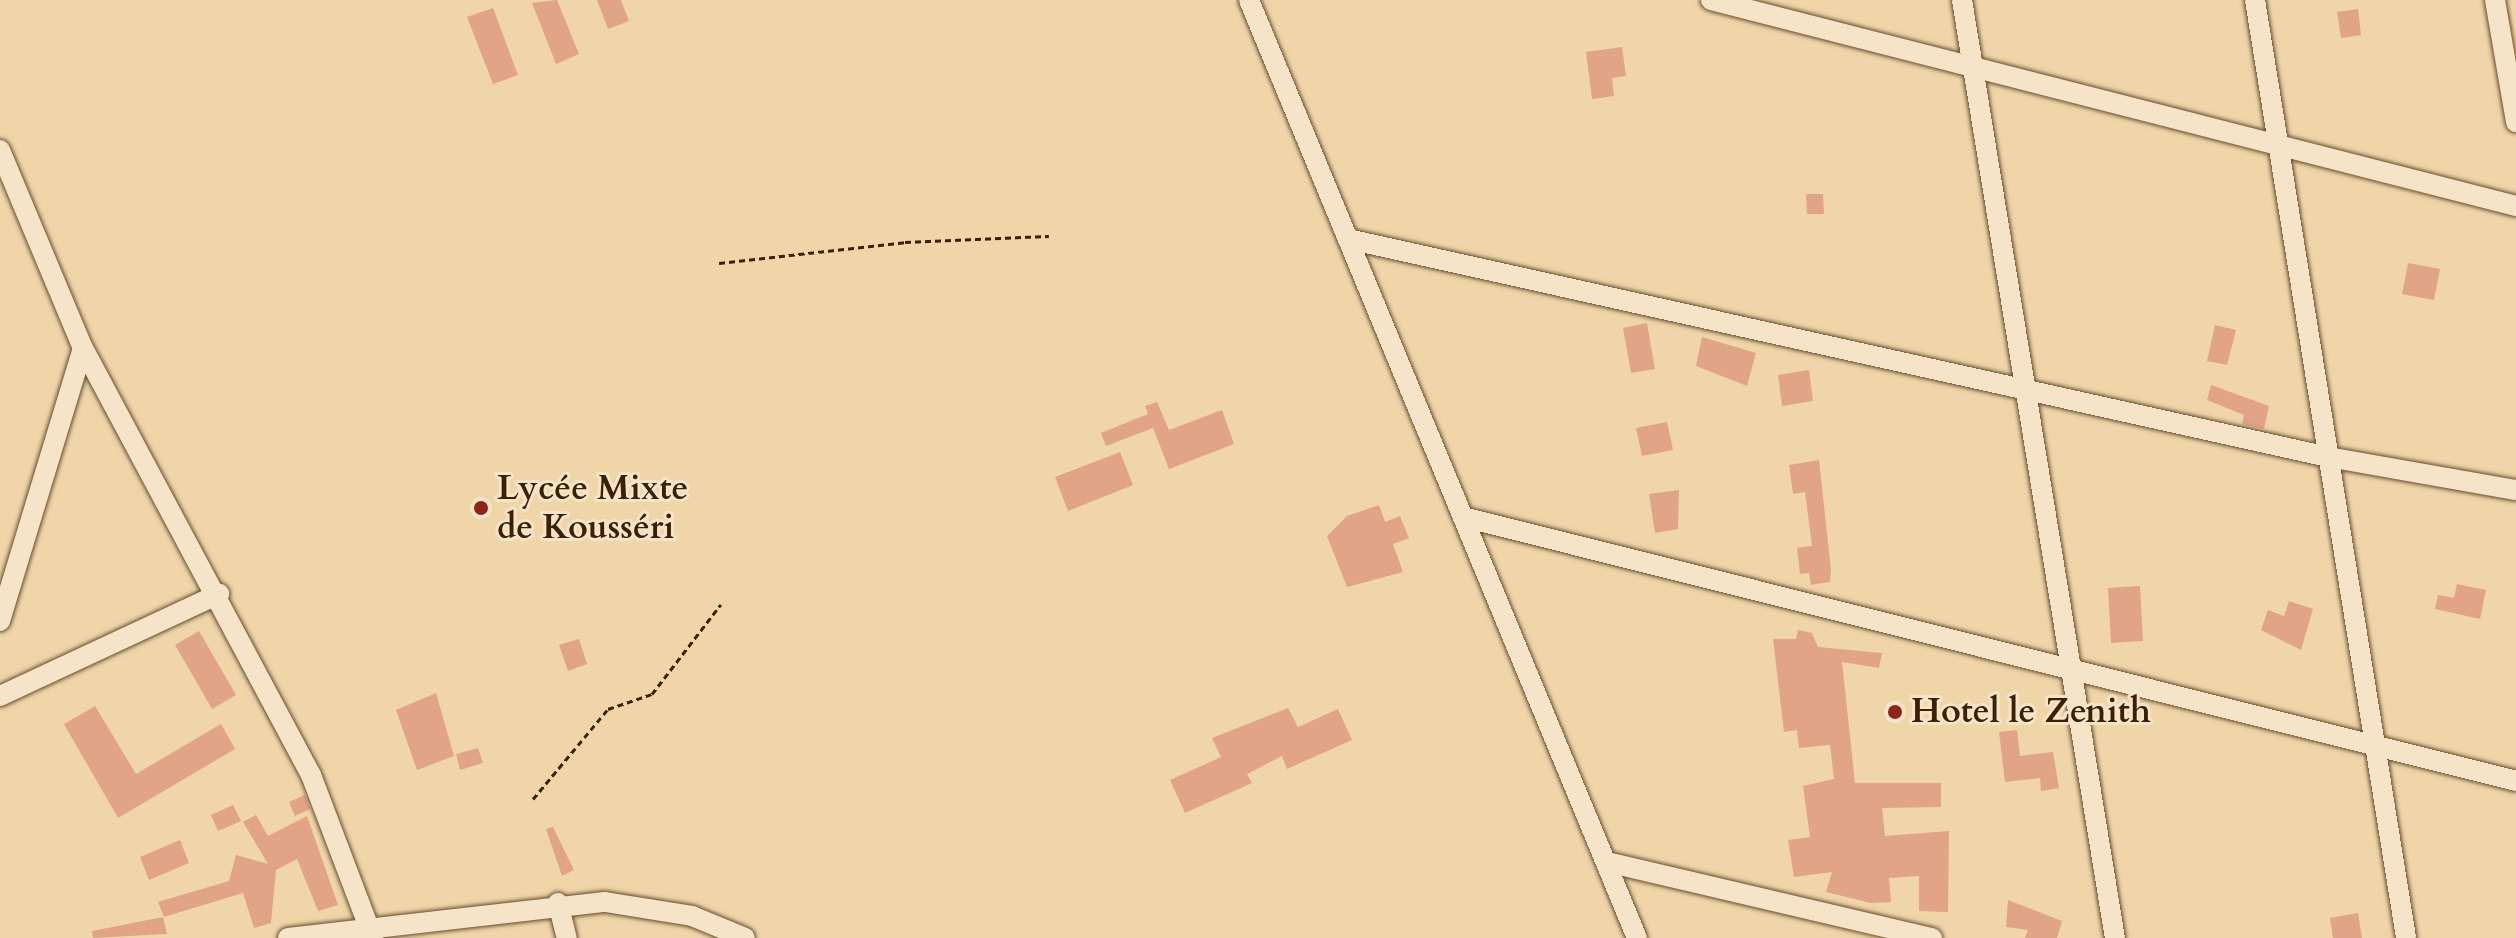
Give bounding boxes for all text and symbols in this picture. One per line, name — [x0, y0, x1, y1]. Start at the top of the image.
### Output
place label: Lycée Mixte de Kousséri — [497, 468, 688, 548]
marker: Lycée Mixte de Kousséri — [472, 499, 490, 517]
place label: Hotel le Zenith — [1911, 692, 2151, 732]
marker: Hotel le Zenith — [1886, 703, 1904, 721]

